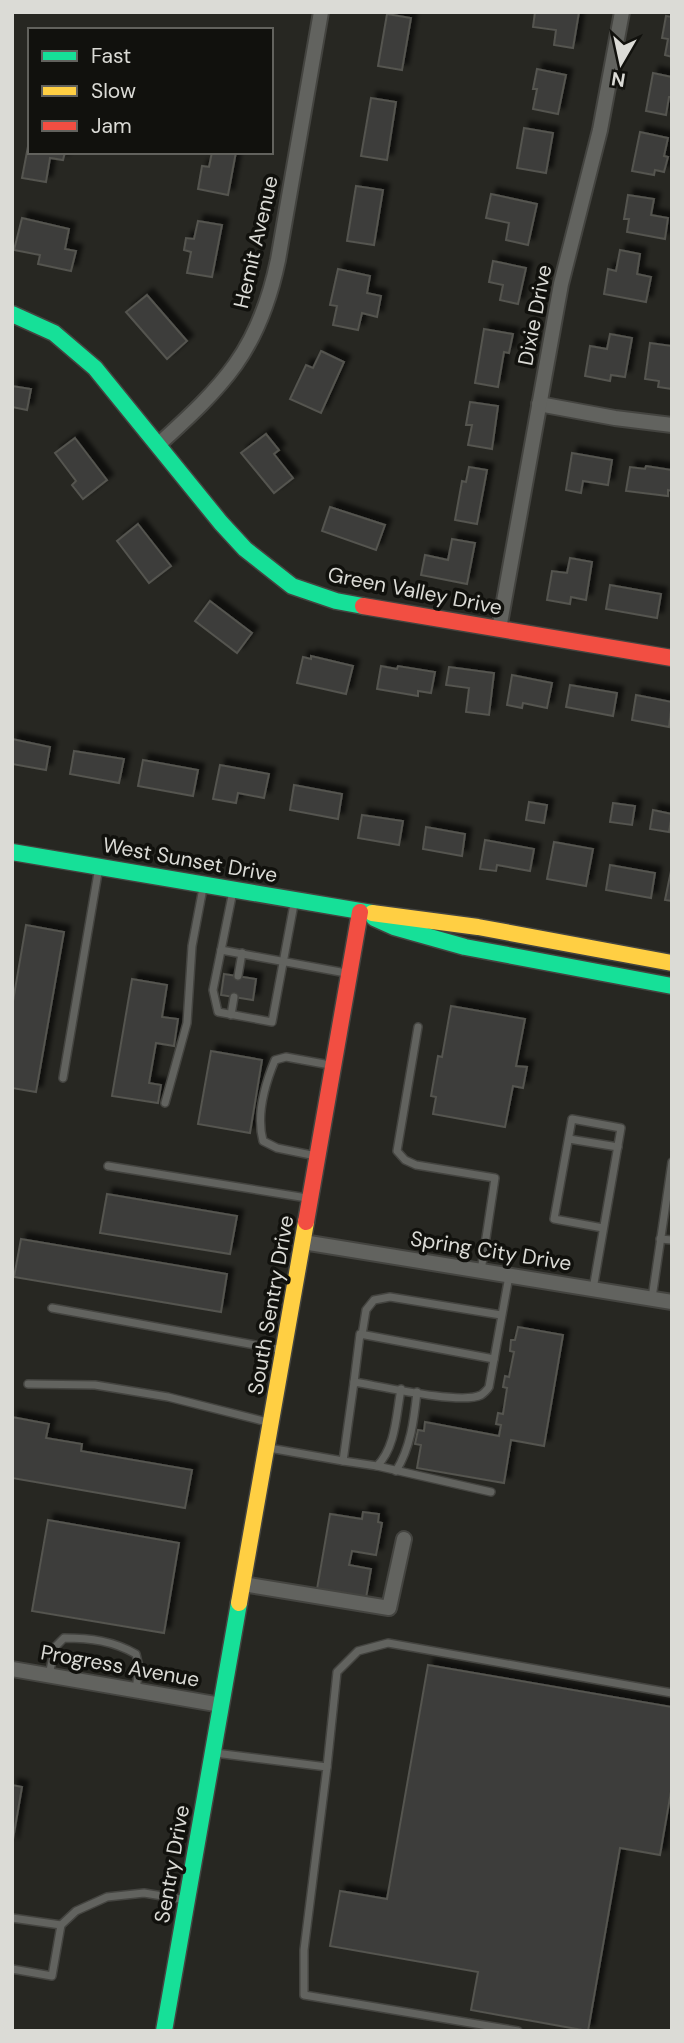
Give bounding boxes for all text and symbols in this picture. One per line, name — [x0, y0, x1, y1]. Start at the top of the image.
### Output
legend — [28, 28, 273, 154]
north arrow — [586, 28, 656, 98]
text: Fast — [91, 42, 131, 70]
text: N — [610, 66, 627, 93]
text: Slow — [91, 77, 136, 105]
text: Jam — [91, 112, 132, 140]
street label: Hemit Avenue — [227, 173, 285, 311]
street label: Dixie Drive — [512, 262, 559, 368]
street label: Green Valley Drive — [325, 560, 505, 622]
street label: West Sunset Drive — [100, 831, 280, 889]
street label: South Sentry Drive — [241, 1213, 301, 1397]
street label: Spring City Drive — [408, 1224, 574, 1278]
street label: Progress Avenue — [38, 1638, 202, 1694]
street label: Sentry Drive — [148, 1803, 196, 1925]

